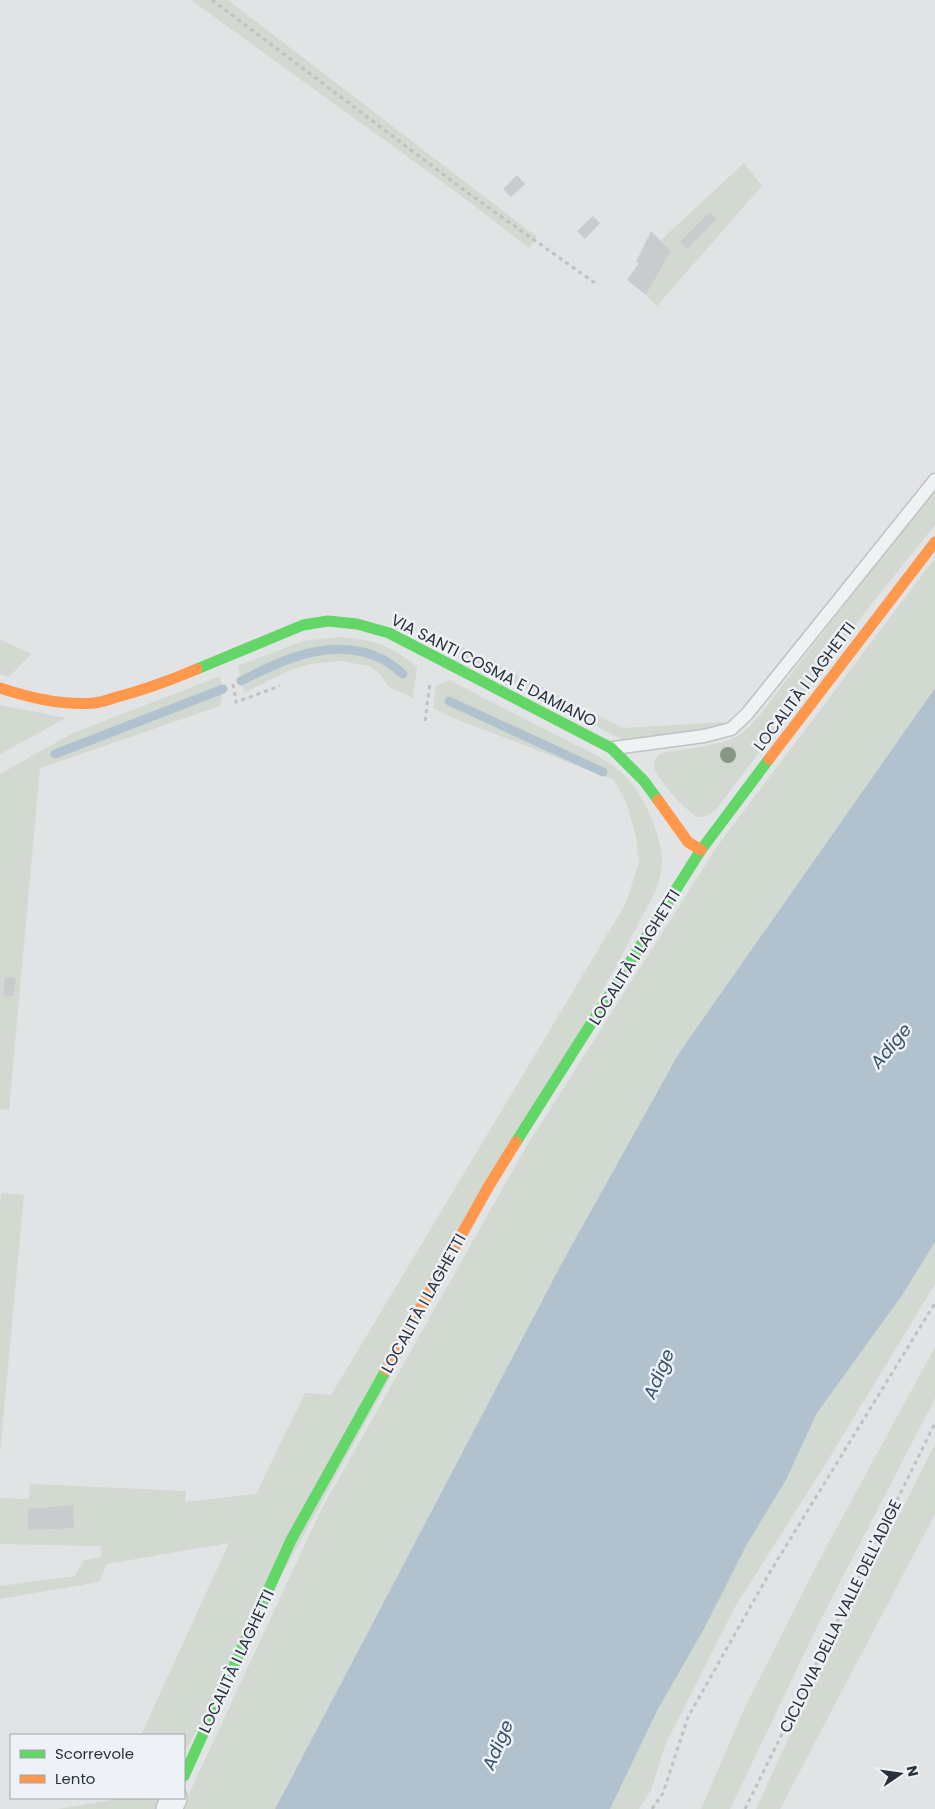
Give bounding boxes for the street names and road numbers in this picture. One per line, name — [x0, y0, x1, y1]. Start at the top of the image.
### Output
street label: VIA SANTI COSMA E DAMIANO — [387, 608, 601, 732]
street label: LOCALITÀ I LAGHETTI — [748, 617, 861, 756]
street label: LOCALITÀ I LAGHETTI — [583, 885, 686, 1030]
street label: LOCALITÀ I LAGHETTI — [376, 1229, 471, 1377]
street label: CICLOVIA DELLA VALLE DELL'ADIGE — [774, 1496, 907, 1737]
street label: LOCALITÀ I LAGHETTI — [193, 1586, 280, 1737]

